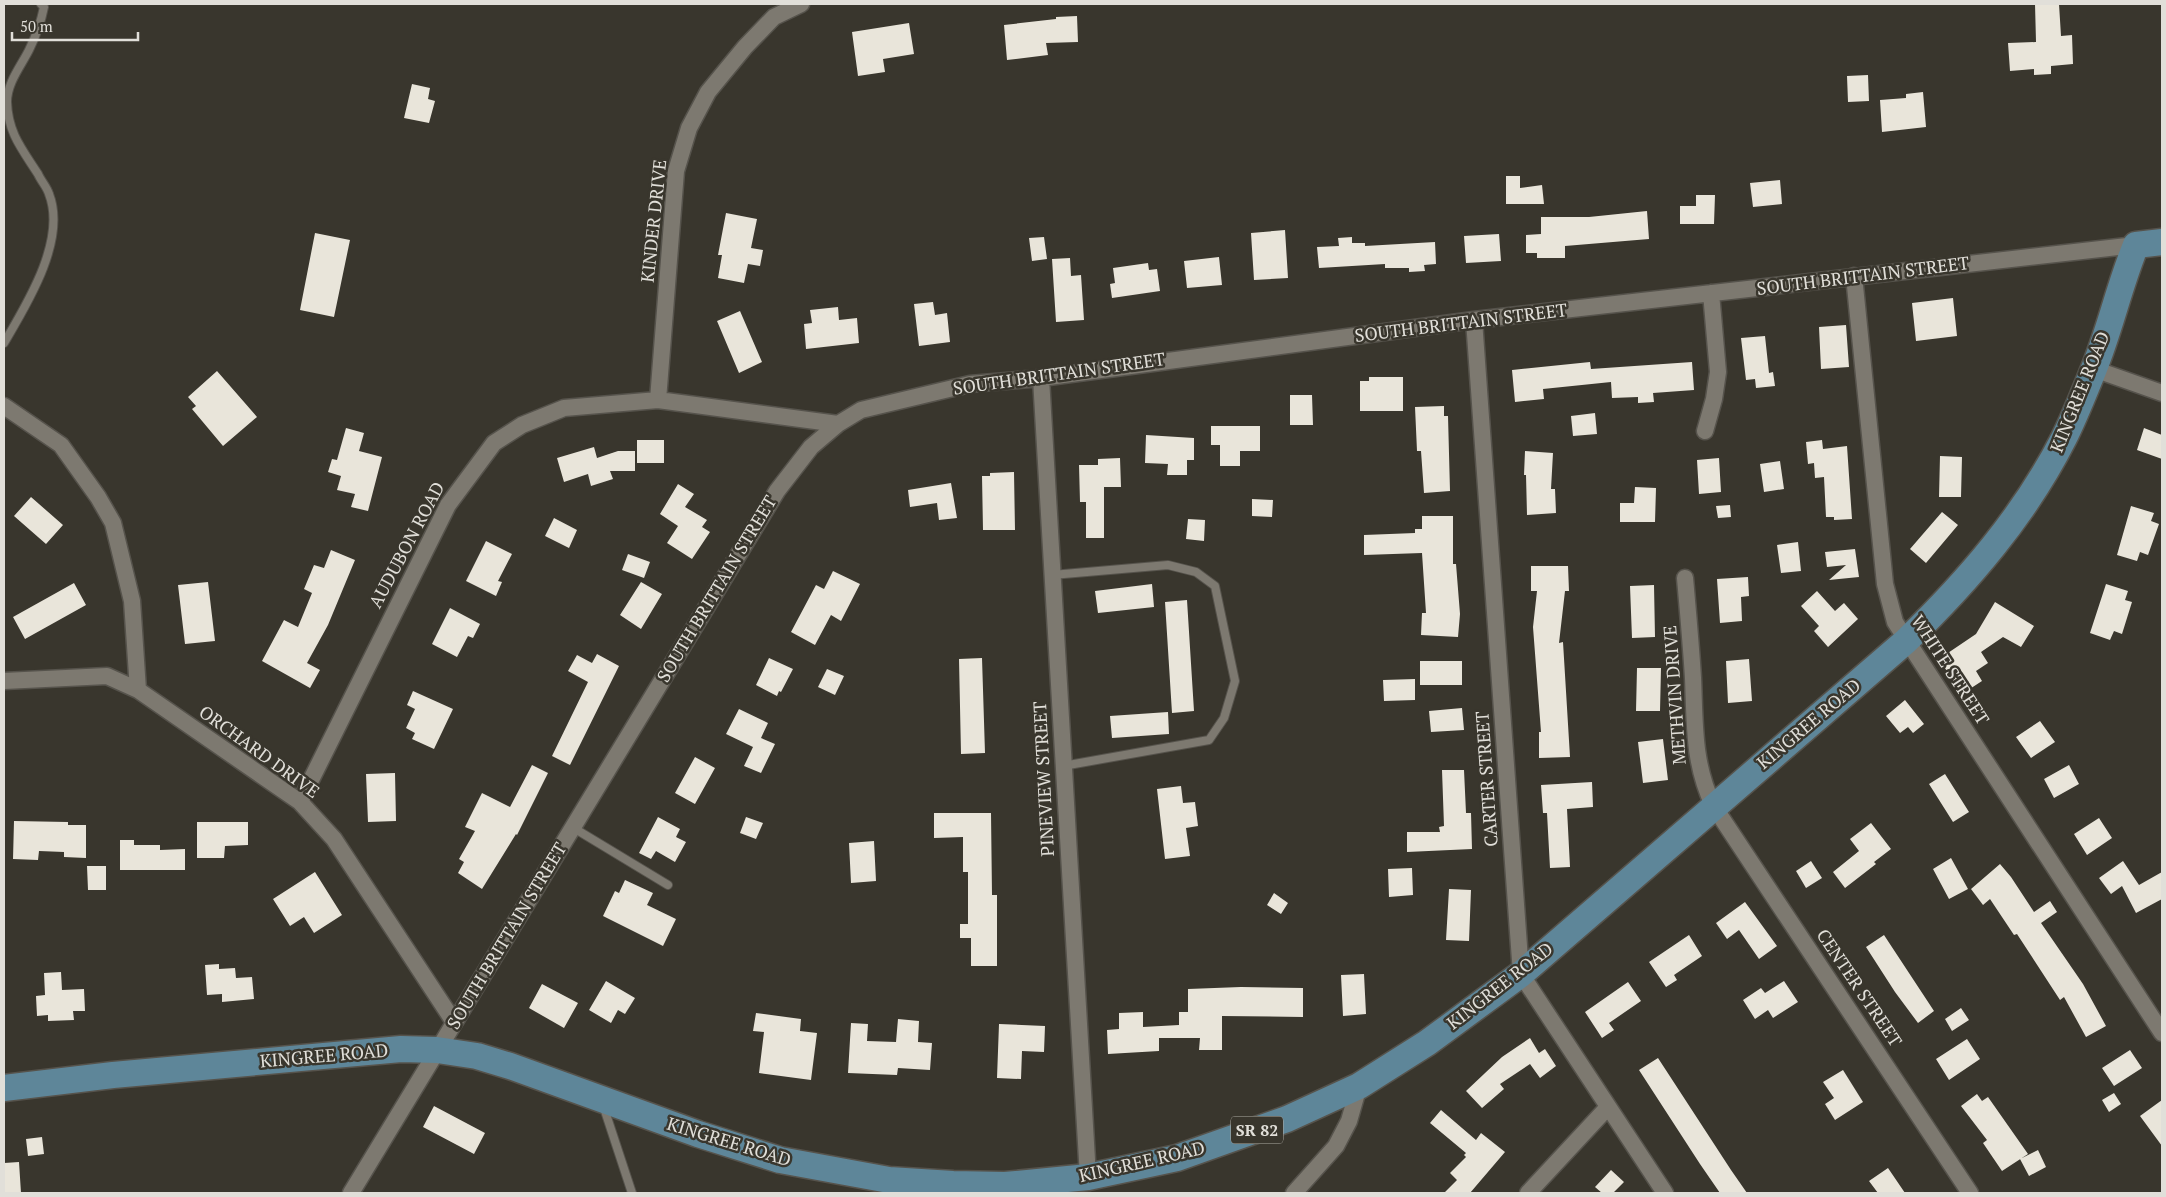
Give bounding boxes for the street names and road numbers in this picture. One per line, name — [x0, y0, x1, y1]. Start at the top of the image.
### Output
street label: KINDER DRIVE — [635, 158, 671, 284]
street label: SOUTH BRITTAIN STREET — [1755, 250, 1971, 300]
street label: SOUTH BRITTAIN STREET — [1353, 297, 1569, 347]
street label: KINGREE ROAD — [2044, 328, 2114, 456]
street label: SOUTH BRITTAIN STREET — [951, 346, 1166, 400]
street label: AUDUBON ROAD — [363, 477, 449, 612]
street label: SOUTH BRITTAIN STREET — [651, 491, 782, 686]
street label: WHITE STREET — [1906, 610, 1995, 729]
street label: METHVIN DRIVE — [1657, 624, 1691, 766]
street label: KINGREE ROAD — [1751, 673, 1865, 774]
street label: ORCHARD DRIVE — [195, 699, 325, 803]
street label: PINEVIEW STREET — [1027, 701, 1059, 857]
street label: CARTER STREET — [1469, 710, 1503, 848]
street label: SOUTH BRITTAIN STREET — [441, 838, 572, 1033]
street label: CENTER STREET — [1812, 924, 1908, 1051]
street label: KINGREE ROAD — [1441, 936, 1557, 1034]
street label: KINGREE ROAD — [259, 1037, 389, 1073]
street label: KINGREE ROAD — [664, 1111, 794, 1171]
road number: SR 82 — [1231, 1116, 1283, 1144]
street label: KINGREE ROAD — [1076, 1135, 1207, 1187]

